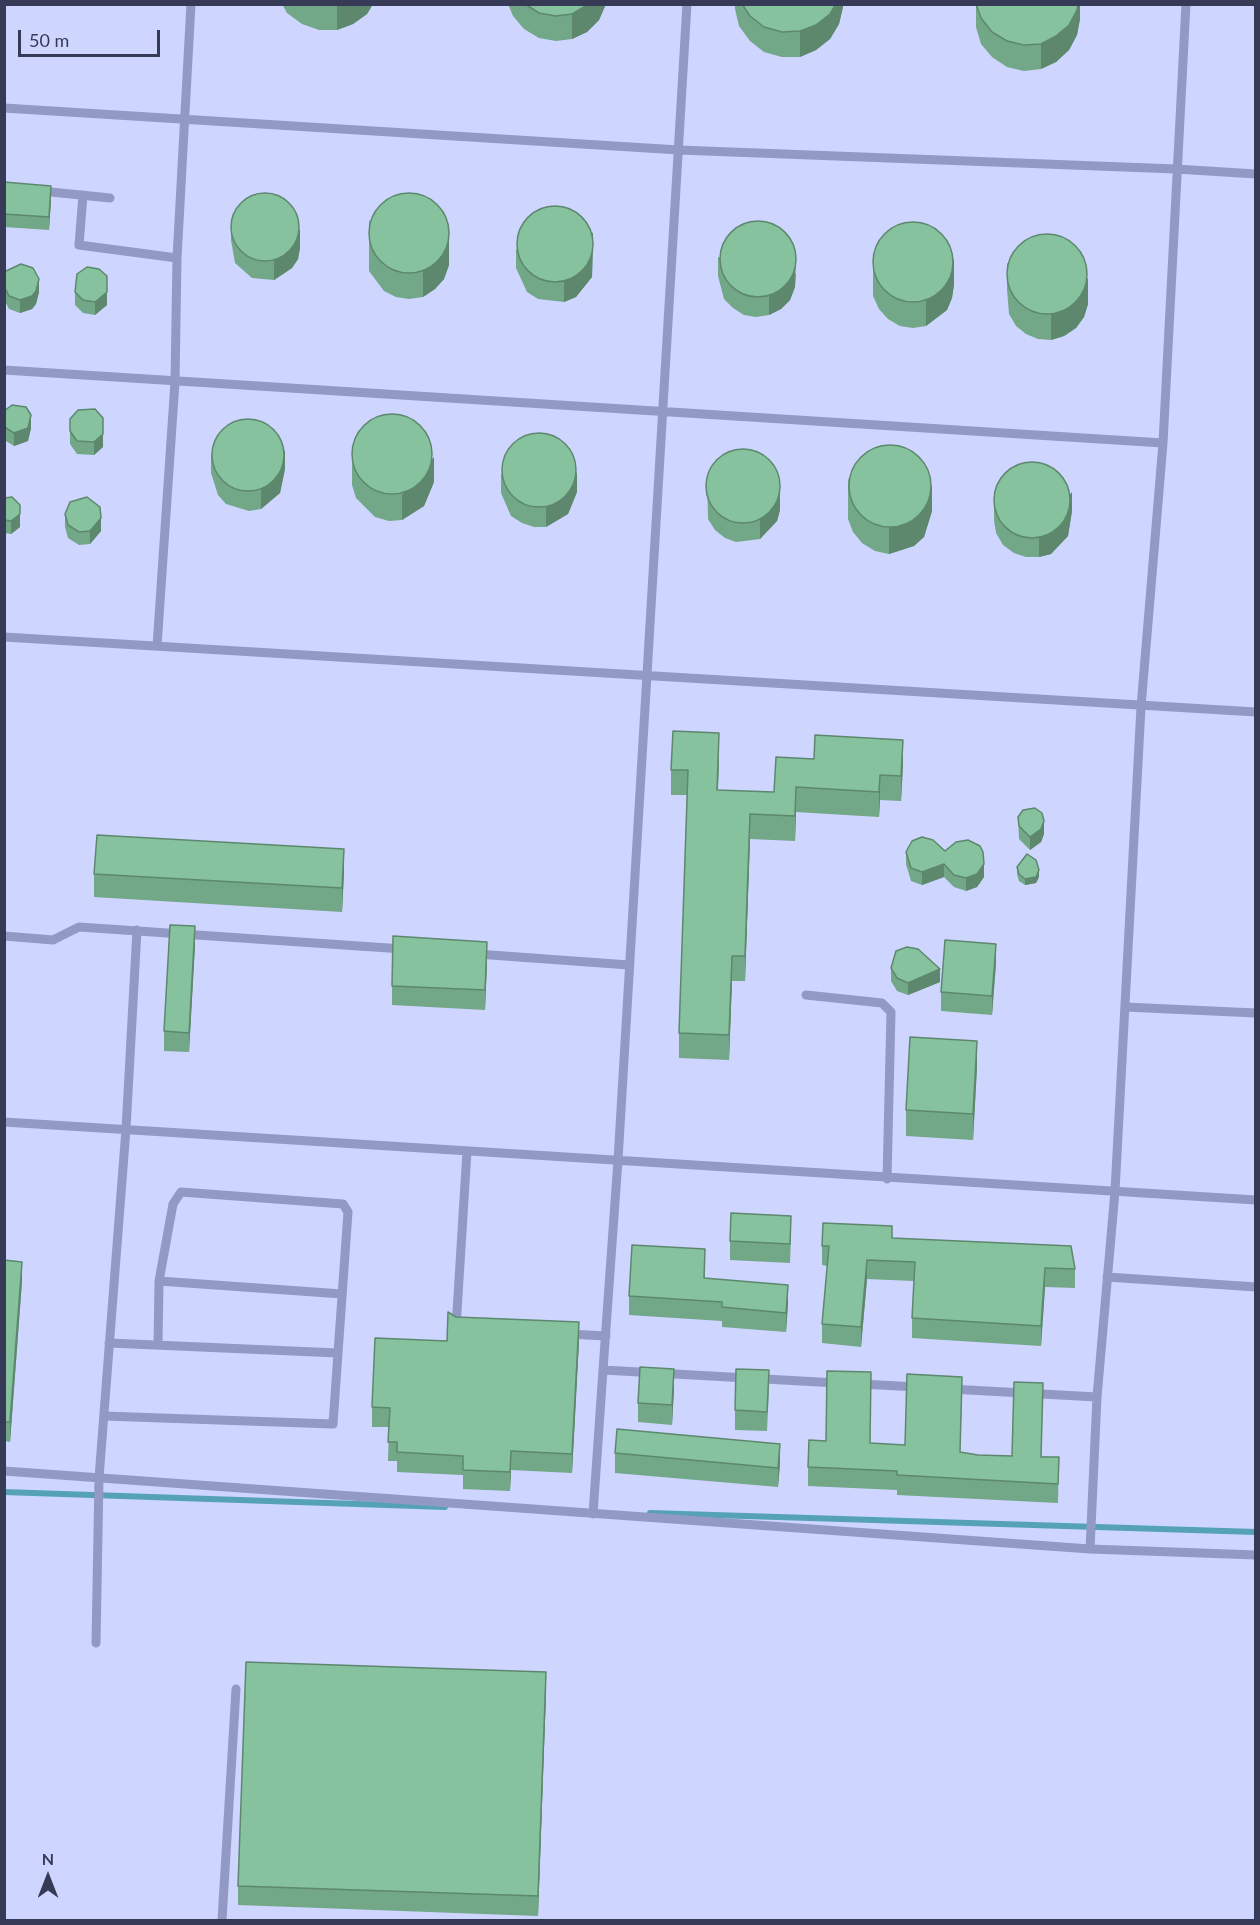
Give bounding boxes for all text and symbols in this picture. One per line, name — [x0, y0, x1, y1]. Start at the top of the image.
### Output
scale bar — [21, 18, 164, 56]
text: 50 m — [29, 29, 69, 51]
north arrow — [18, 1847, 78, 1907]
text: N — [42, 1849, 54, 1868]

